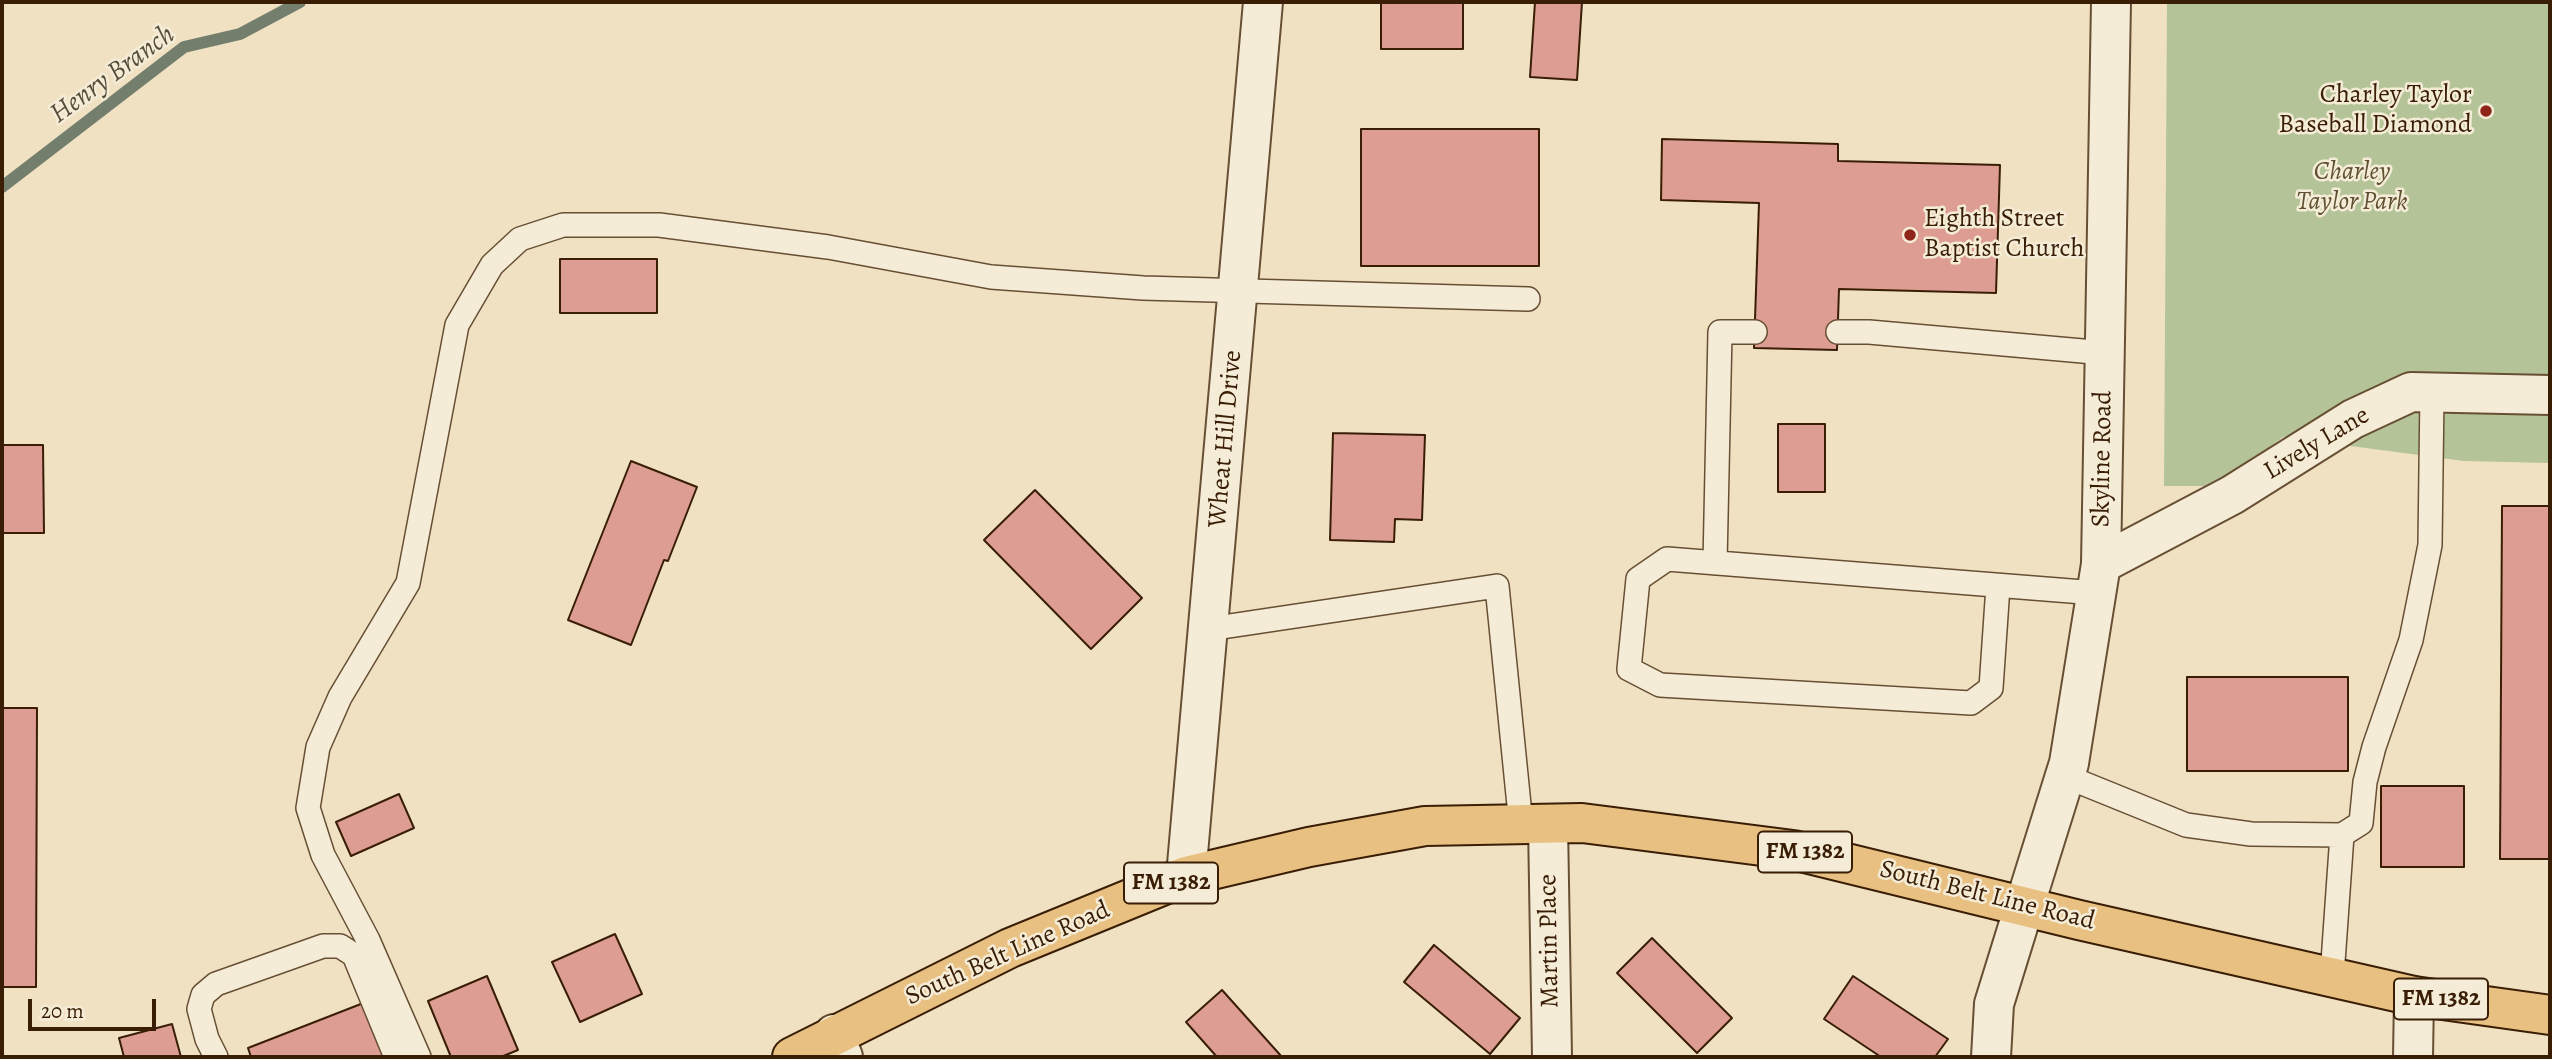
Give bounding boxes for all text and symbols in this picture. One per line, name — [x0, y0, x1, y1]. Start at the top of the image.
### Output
water label: Henry Branch — [44, 19, 182, 131]
place label: Charley Taylor Baseball Diamond — [2279, 80, 2472, 142]
marker: Charley Taylor Baseball Diamond — [2478, 103, 2494, 119]
park label: Charley Taylor Park — [2297, 157, 2407, 218]
place label: Eighth Street Baptist Church — [1924, 204, 2084, 266]
marker: Eighth Street Baptist Church — [1902, 227, 1918, 243]
street label: Wheat Hill Drive — [1203, 349, 1249, 529]
street label: Skyline Road — [2086, 390, 2120, 528]
street label: Lively Lane — [2259, 400, 2375, 488]
road number: FM 1382 — [1758, 832, 1852, 872]
street label: South Belt Line Road — [1876, 854, 2098, 938]
road number: FM 1382 — [1124, 862, 1218, 903]
street label: Martin Place — [1533, 874, 1567, 1008]
street label: South Belt Line Road — [901, 895, 1115, 1013]
road number: FM 1382 — [2394, 979, 2488, 1020]
scale bar — [32, 986, 159, 1030]
text: 20 m — [41, 997, 84, 1025]

